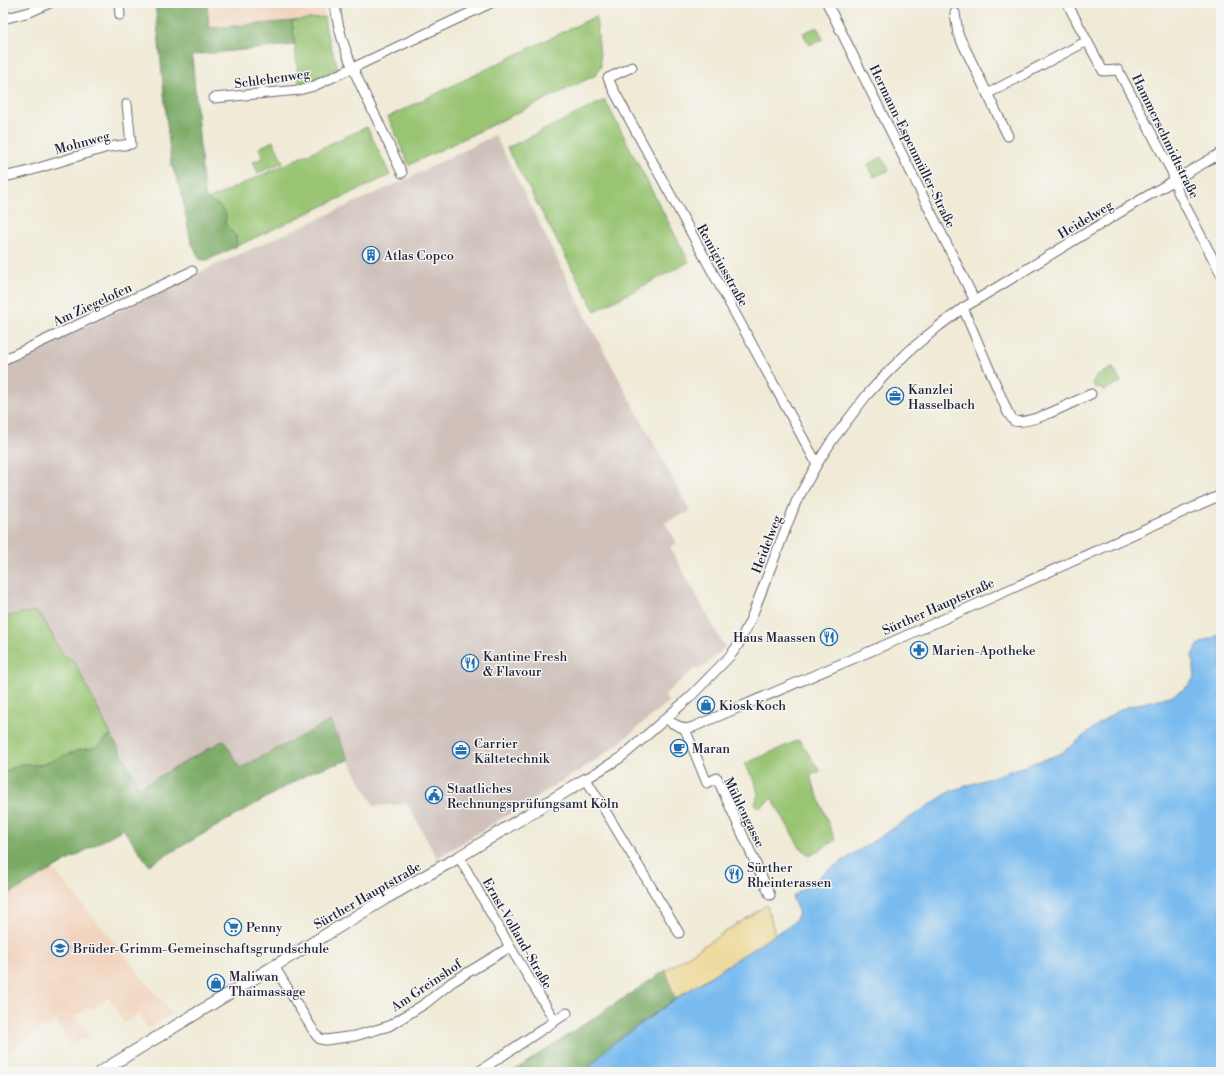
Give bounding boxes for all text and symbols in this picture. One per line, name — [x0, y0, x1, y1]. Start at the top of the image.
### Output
street label: Hermann-Espenmüller-Straße — [866, 62, 959, 231]
street label: Schlehenweg — [233, 66, 311, 92]
street label: Hammerschmidtstraße — [1128, 72, 1202, 201]
street label: Mohnweg — [53, 128, 112, 158]
street label: Heidelweg — [1055, 197, 1116, 242]
street label: Remigiusstraße — [693, 222, 752, 310]
building icon: Atlas Copco — [361, 245, 381, 265]
place label: Atlas Copco — [383, 248, 454, 264]
street label: Am Ziegelofen — [50, 280, 135, 331]
place label: Kanzlei Hasselbach — [908, 382, 975, 413]
office icon: Kanzlei Hasselbach — [885, 386, 905, 406]
street label: Heidelweg — [748, 513, 785, 576]
street label: Sürther Hauptstraße — [880, 575, 997, 639]
restaurant icon: Haus Maassen — [819, 627, 839, 647]
place label: Haus Maassen — [733, 630, 816, 646]
pharmacy icon: Marien-Apotheke — [909, 640, 929, 660]
place label: Marien-Apotheke — [932, 643, 1036, 659]
place label: Kantine Fresh & Flavour — [483, 649, 567, 680]
restaurant icon: Kantine Fresh & Flavour — [460, 653, 480, 673]
shop icon: Kiosk Koch — [696, 695, 716, 715]
place label: Kiosk Koch — [719, 698, 786, 714]
place label: Carrier Kältetechnik — [474, 736, 551, 767]
cafe icon: Maran — [669, 738, 689, 758]
office icon: Carrier Kältetechnik — [451, 740, 471, 760]
place label: Maran — [692, 741, 730, 757]
street label: Mühlengasse — [720, 775, 768, 851]
place label: Staatliches Rechnungsprüfungsamt Köln — [447, 781, 619, 812]
public building icon: Staatliches Rechnungsprüfungsamt Köln — [424, 785, 444, 805]
street label: Sürther Hauptstraße — [311, 858, 424, 933]
place label: Sürther Rheinterassen — [747, 860, 831, 891]
restaurant icon: Sürther Rheinterassen — [724, 864, 744, 884]
street label: Ernst-Volland-Straße — [479, 875, 556, 992]
supermarket icon: Penny — [223, 917, 243, 937]
place label: Penny — [246, 920, 283, 936]
school or university icon: Brüder-Grimm-Gemeinschaftsgrundschule — [50, 938, 70, 958]
place label: Brüder-Grimm-Gemeinschaftsgrundschule — [72, 941, 330, 957]
street label: Am Greinshof — [387, 956, 466, 1016]
place label: Maliwan Thaimassage — [229, 969, 306, 1000]
shop icon: Maliwan Thaimassage — [206, 973, 226, 993]

